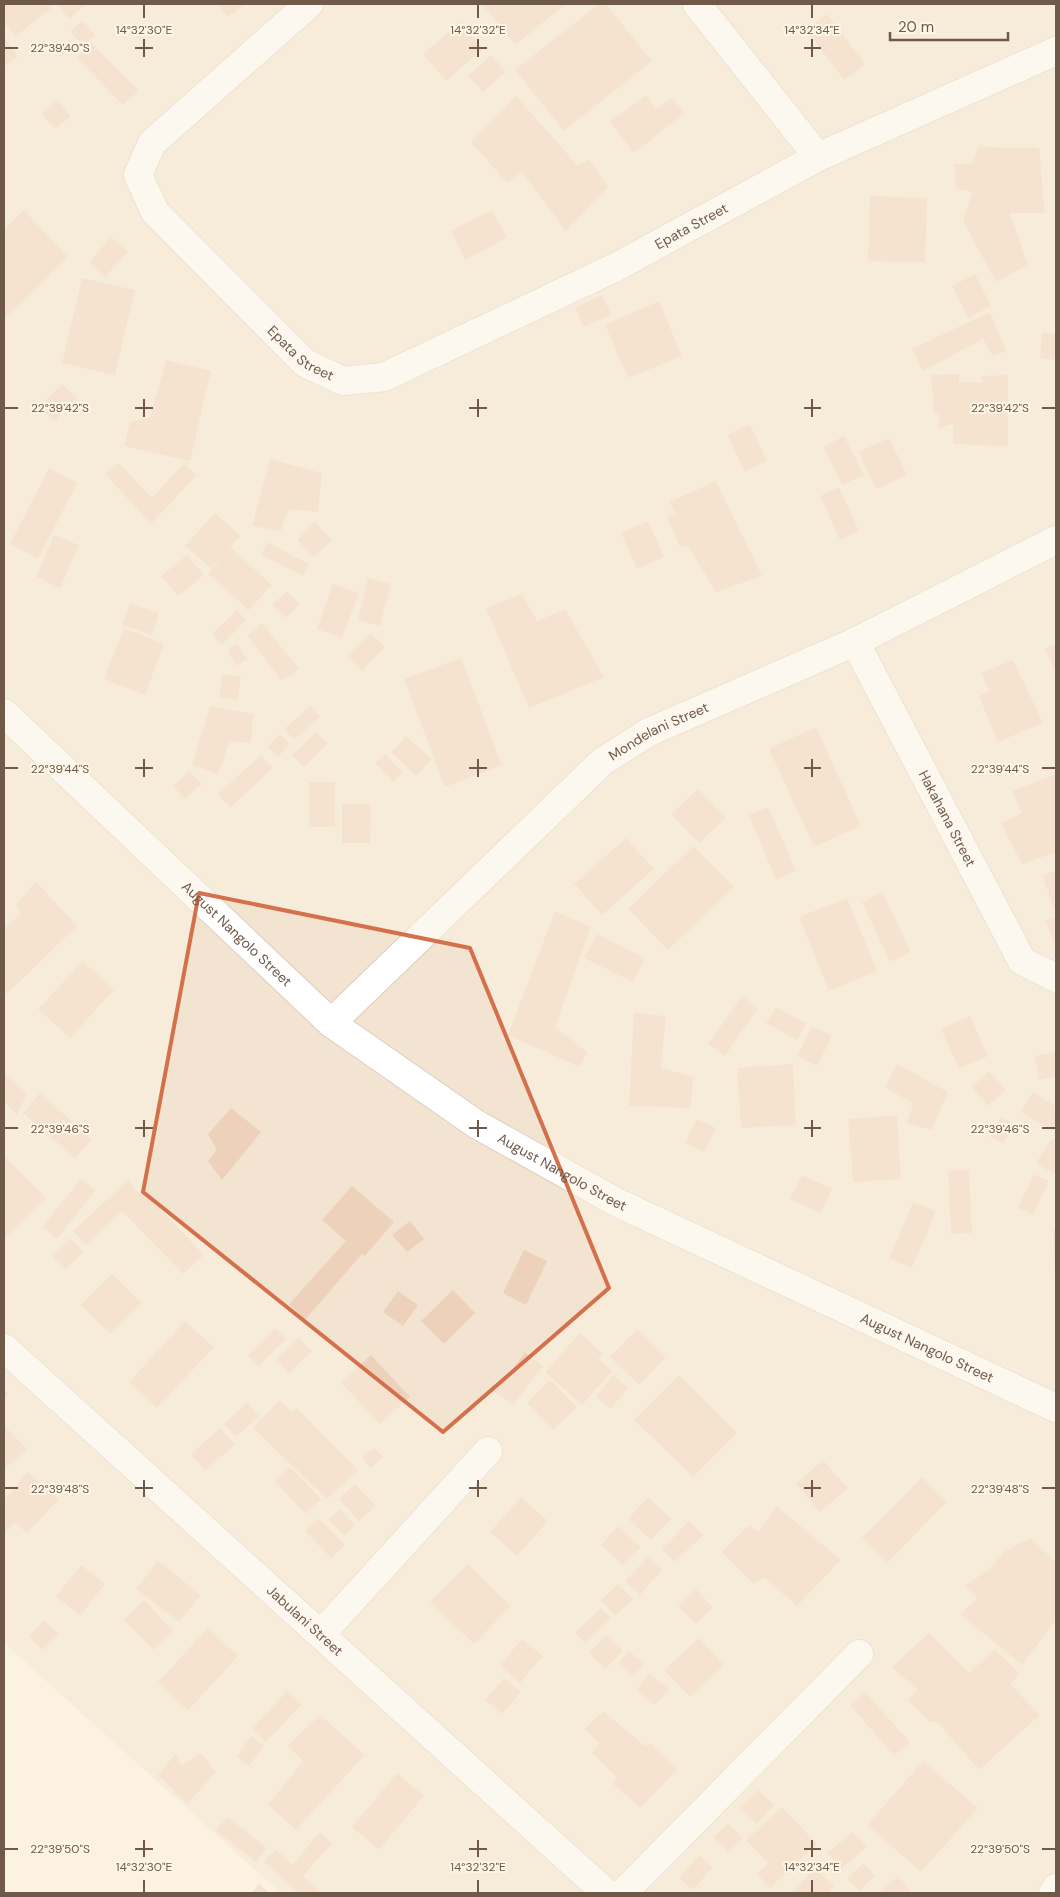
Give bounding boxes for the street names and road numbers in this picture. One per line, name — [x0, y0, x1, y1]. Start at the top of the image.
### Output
street label: Epata Street — [652, 199, 731, 253]
street label: Epata Street — [264, 322, 337, 384]
street label: Mondelani Street — [605, 698, 711, 764]
street label: Hakahana Street — [915, 767, 980, 870]
street label: August Nangolo Street — [178, 877, 296, 990]
street label: August Nangolo Street — [494, 1129, 630, 1215]
street label: August Nangolo Street — [858, 1309, 997, 1387]
street label: Jabulani Street — [263, 1581, 347, 1660]

